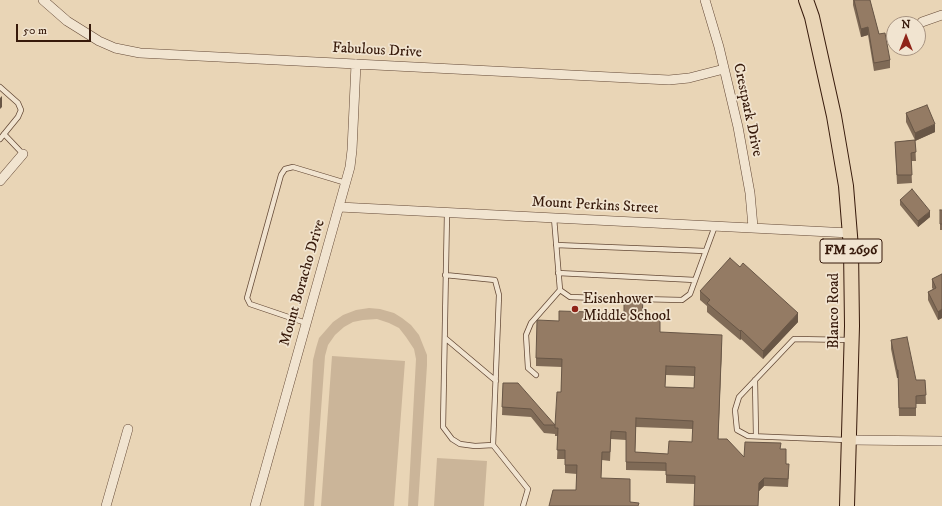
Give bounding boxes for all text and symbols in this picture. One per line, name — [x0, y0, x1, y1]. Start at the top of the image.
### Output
scale bar — [18, 16, 93, 42]
north arrow — [886, 16, 926, 56]
text: N — [901, 18, 911, 32]
text: 50 m — [23, 23, 47, 38]
street label: Fabulous Drive — [332, 40, 422, 62]
street label: Crestpark Drive — [728, 62, 766, 158]
street label: Mount Perkins Street — [531, 194, 659, 218]
street label: Mount Boracho Drive — [276, 218, 330, 348]
road number: FM 2696 — [820, 239, 882, 263]
street label: Blanco Road — [826, 273, 844, 349]
place label: Eisenhower Middle School — [583, 291, 671, 326]
marker: Eisenhower Middle School — [570, 304, 580, 314]

